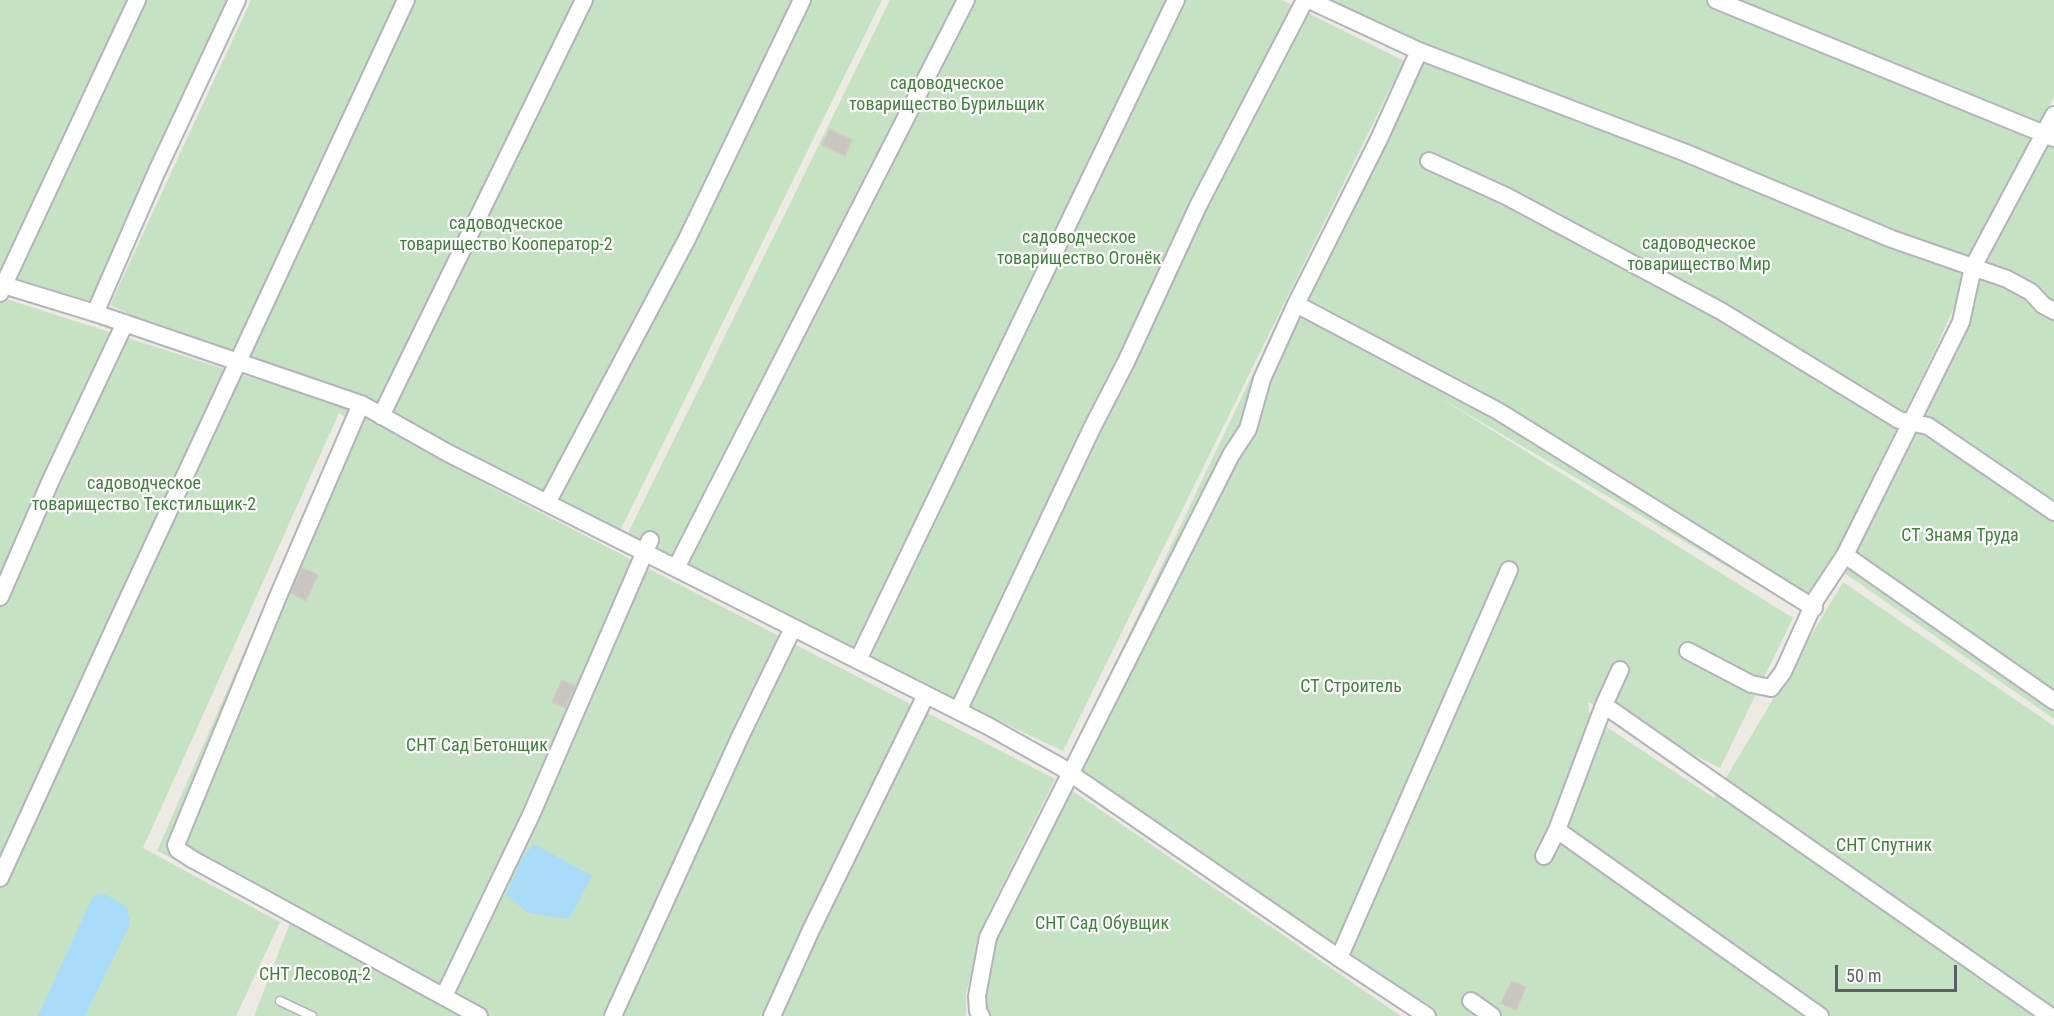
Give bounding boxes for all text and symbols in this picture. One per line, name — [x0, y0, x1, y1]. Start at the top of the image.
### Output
park label: садоводческое товарищество Бурильщик — [849, 73, 1045, 116]
park label: садоводческое товарищество Кооператор-2 — [399, 213, 613, 256]
park label: садоводческое товарищество Огонёк — [997, 227, 1161, 270]
park label: садоводческое товарищество Мир — [1627, 233, 1771, 276]
park label: садоводческое товарищество Текстильщик-2 — [32, 473, 256, 516]
park label: СТ Знамя Труда — [1901, 525, 2019, 547]
park label: СТ Строитель — [1300, 676, 1402, 698]
park label: СНТ Сад Бетонщик — [406, 735, 548, 757]
park label: СНТ Спутник — [1836, 835, 1932, 857]
park label: СНТ Сад Обувщик — [1035, 913, 1169, 935]
scale bar — [1838, 953, 1960, 991]
park label: СНТ Лесовод-2 — [259, 964, 371, 986]
text: 50 m — [1846, 965, 1881, 986]

